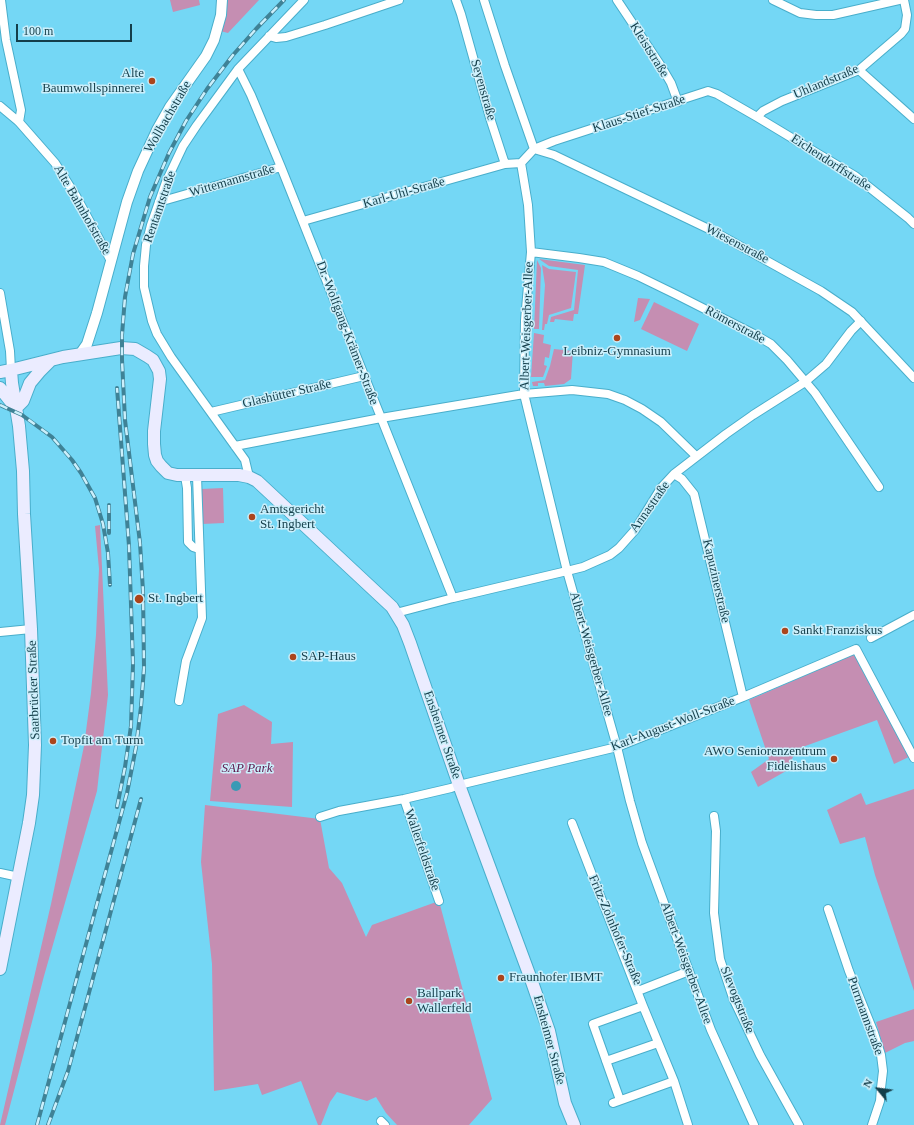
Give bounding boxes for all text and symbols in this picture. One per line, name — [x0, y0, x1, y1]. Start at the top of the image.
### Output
scale bar — [18, 16, 134, 42]
street label: Kleiststraße — [626, 20, 672, 80]
text: 100 m — [23, 24, 53, 38]
street label: Seyenstraße — [467, 58, 499, 122]
street label: Uhlandstraße — [791, 61, 861, 103]
place label: Alte Baumwollspinnerei — [42, 66, 144, 97]
marker: Alte Baumwollspinnerei — [147, 76, 157, 86]
street label: Wollbachstraße — [141, 78, 195, 156]
street label: Klaus-Stief-Straße — [591, 92, 687, 136]
street label: Eichendorffstraße — [788, 131, 874, 195]
street label: Wittemannstraße — [187, 161, 277, 201]
street label: Alte Bahnhofstraße — [50, 162, 114, 258]
street label: Rentamtstraße — [140, 169, 180, 245]
street label: Karl-Uhl-Straße — [361, 174, 447, 212]
street label: Wiesenstraße — [703, 221, 771, 267]
street label: Dr.-Wolfgang-Krämer-Straße — [312, 259, 382, 407]
street label: Albert-Weisgerber-Allee — [517, 261, 537, 391]
street label: Römerstraße — [702, 303, 768, 347]
marker: Leibniz-Gymnasium — [612, 333, 622, 343]
place label: Leibniz-Gymnasium — [563, 344, 671, 360]
street label: Glashütter Straße — [241, 376, 333, 412]
street label: Annastraße — [627, 478, 673, 536]
place label: Amtsgericht St. Ingbert — [260, 502, 324, 533]
marker: Amtsgericht St. Ingbert — [247, 512, 257, 522]
street label: Kapuzinerstraße — [699, 538, 733, 624]
street label: Albert-Weisgerber-Allee — [566, 590, 616, 718]
place label: St. Ingbert — [148, 591, 203, 607]
marker: St. Ingbert — [133, 593, 145, 605]
place label: Sankt Franziskus — [793, 623, 882, 639]
marker: Sankt Franziskus — [780, 626, 790, 636]
street label: Saarbrücker Straße — [24, 640, 44, 740]
place label: SAP-Haus — [301, 649, 356, 665]
marker: SAP-Haus — [288, 652, 298, 662]
street label: Ensheimer Straße — [420, 689, 464, 781]
street label: Karl-August-Woll-Straße — [609, 693, 737, 755]
place label: Topfit am Turm — [61, 733, 143, 749]
marker: Topfit am Turm — [48, 736, 58, 746]
place label: AWO Seniorenzentrum Fidelishaus — [704, 744, 826, 775]
marker: AWO Seniorenzentrum Fidelishaus — [829, 754, 839, 764]
park label: SAP Park — [222, 761, 272, 777]
street label: Wallerfeldstraße — [401, 807, 443, 893]
street label: Fritz-Zolnhofer-Straße — [585, 873, 645, 987]
street label: Albert-Weisgerber-Allee — [657, 900, 715, 1026]
street label: Slevogtstraße — [717, 964, 757, 1036]
place label: Fraunhofer IBMT — [509, 970, 603, 986]
marker: Fraunhofer IBMT — [496, 973, 506, 983]
street label: Purrmannstraße — [844, 975, 886, 1057]
place label: Ballpark Wallerfeld — [417, 986, 472, 1017]
street label: Ensheimer Straße — [530, 994, 568, 1086]
marker: Ballpark Wallerfeld — [404, 996, 414, 1006]
north arrow — [858, 1069, 898, 1109]
text: N — [860, 1077, 875, 1090]

